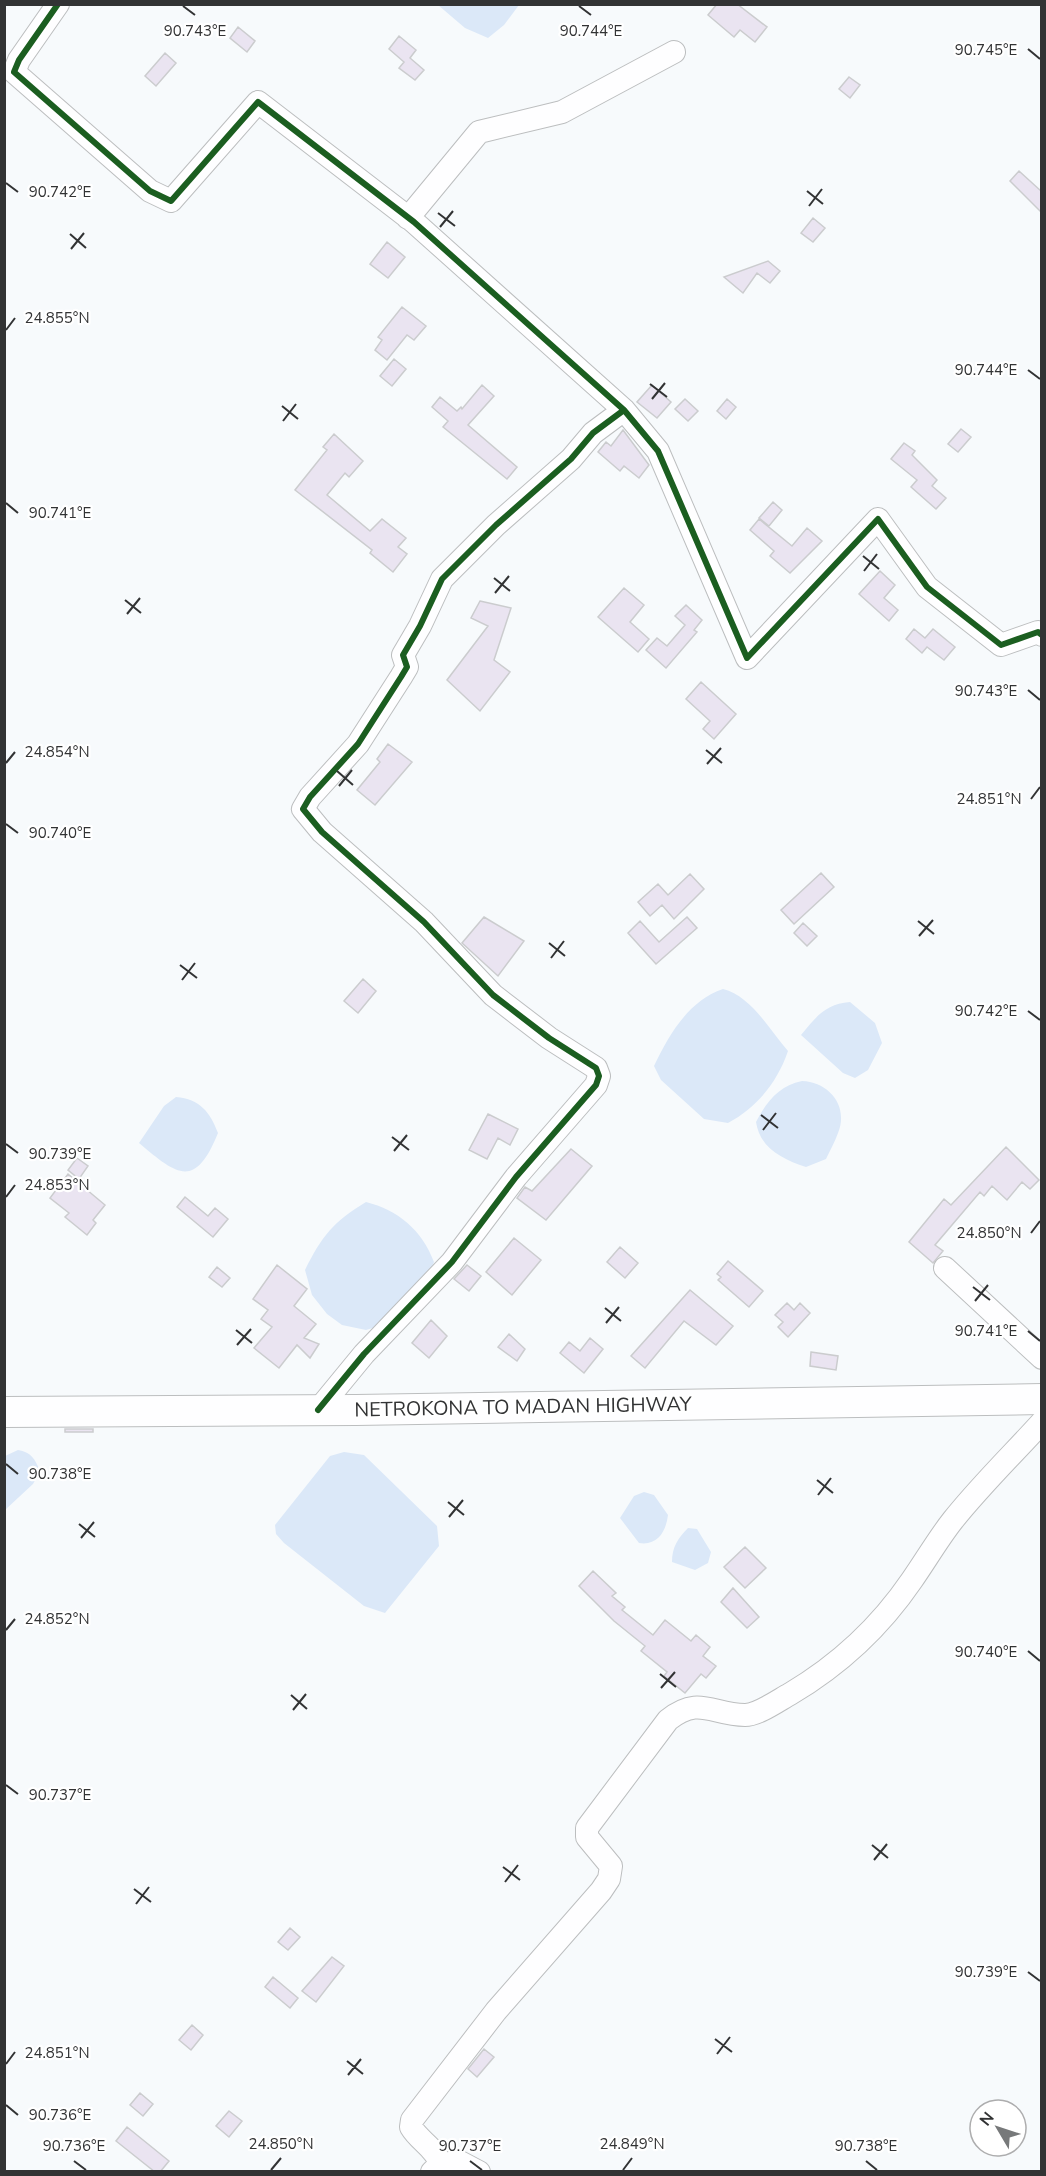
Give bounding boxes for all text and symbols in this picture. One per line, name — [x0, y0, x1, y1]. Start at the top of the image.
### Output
text: 90.743°E — [164, 21, 226, 41]
text: 90.744°E — [560, 21, 622, 41]
text: 90.745°E — [955, 40, 1017, 60]
text: 90.742°E — [29, 182, 91, 202]
text: 24.855°N — [24, 308, 90, 328]
text: 90.744°E — [955, 360, 1017, 380]
text: 90.741°E — [29, 503, 91, 523]
text: 90.743°E — [955, 681, 1017, 701]
text: 24.854°N — [24, 742, 90, 762]
text: 24.851°N — [956, 789, 1022, 809]
text: 90.740°E — [29, 823, 91, 843]
text: 90.742°E — [955, 1001, 1017, 1021]
text: 90.739°E — [29, 1144, 91, 1164]
text: 24.853°N — [24, 1175, 90, 1195]
text: 24.850°N — [956, 1223, 1022, 1243]
text: 90.741°E — [955, 1321, 1017, 1341]
street label: NETROKONA TO MADAN HIGHWAY — [354, 1391, 693, 1423]
text: 90.738°E — [29, 1464, 91, 1484]
text: 24.852°N — [24, 1609, 90, 1629]
text: 90.740°E — [955, 1642, 1017, 1662]
text: 90.737°E — [29, 1785, 91, 1805]
text: 90.739°E — [955, 1962, 1017, 1982]
text: 24.851°N — [24, 2043, 90, 2063]
north arrow — [968, 2098, 1028, 2158]
text: 90.736°E — [29, 2105, 91, 2125]
text: N — [975, 2108, 999, 2131]
text: 24.850°N — [248, 2134, 314, 2154]
text: 24.849°N — [599, 2134, 665, 2154]
text: 90.736°E — [43, 2136, 105, 2156]
text: 90.737°E — [439, 2136, 501, 2156]
text: 90.738°E — [835, 2136, 897, 2156]

